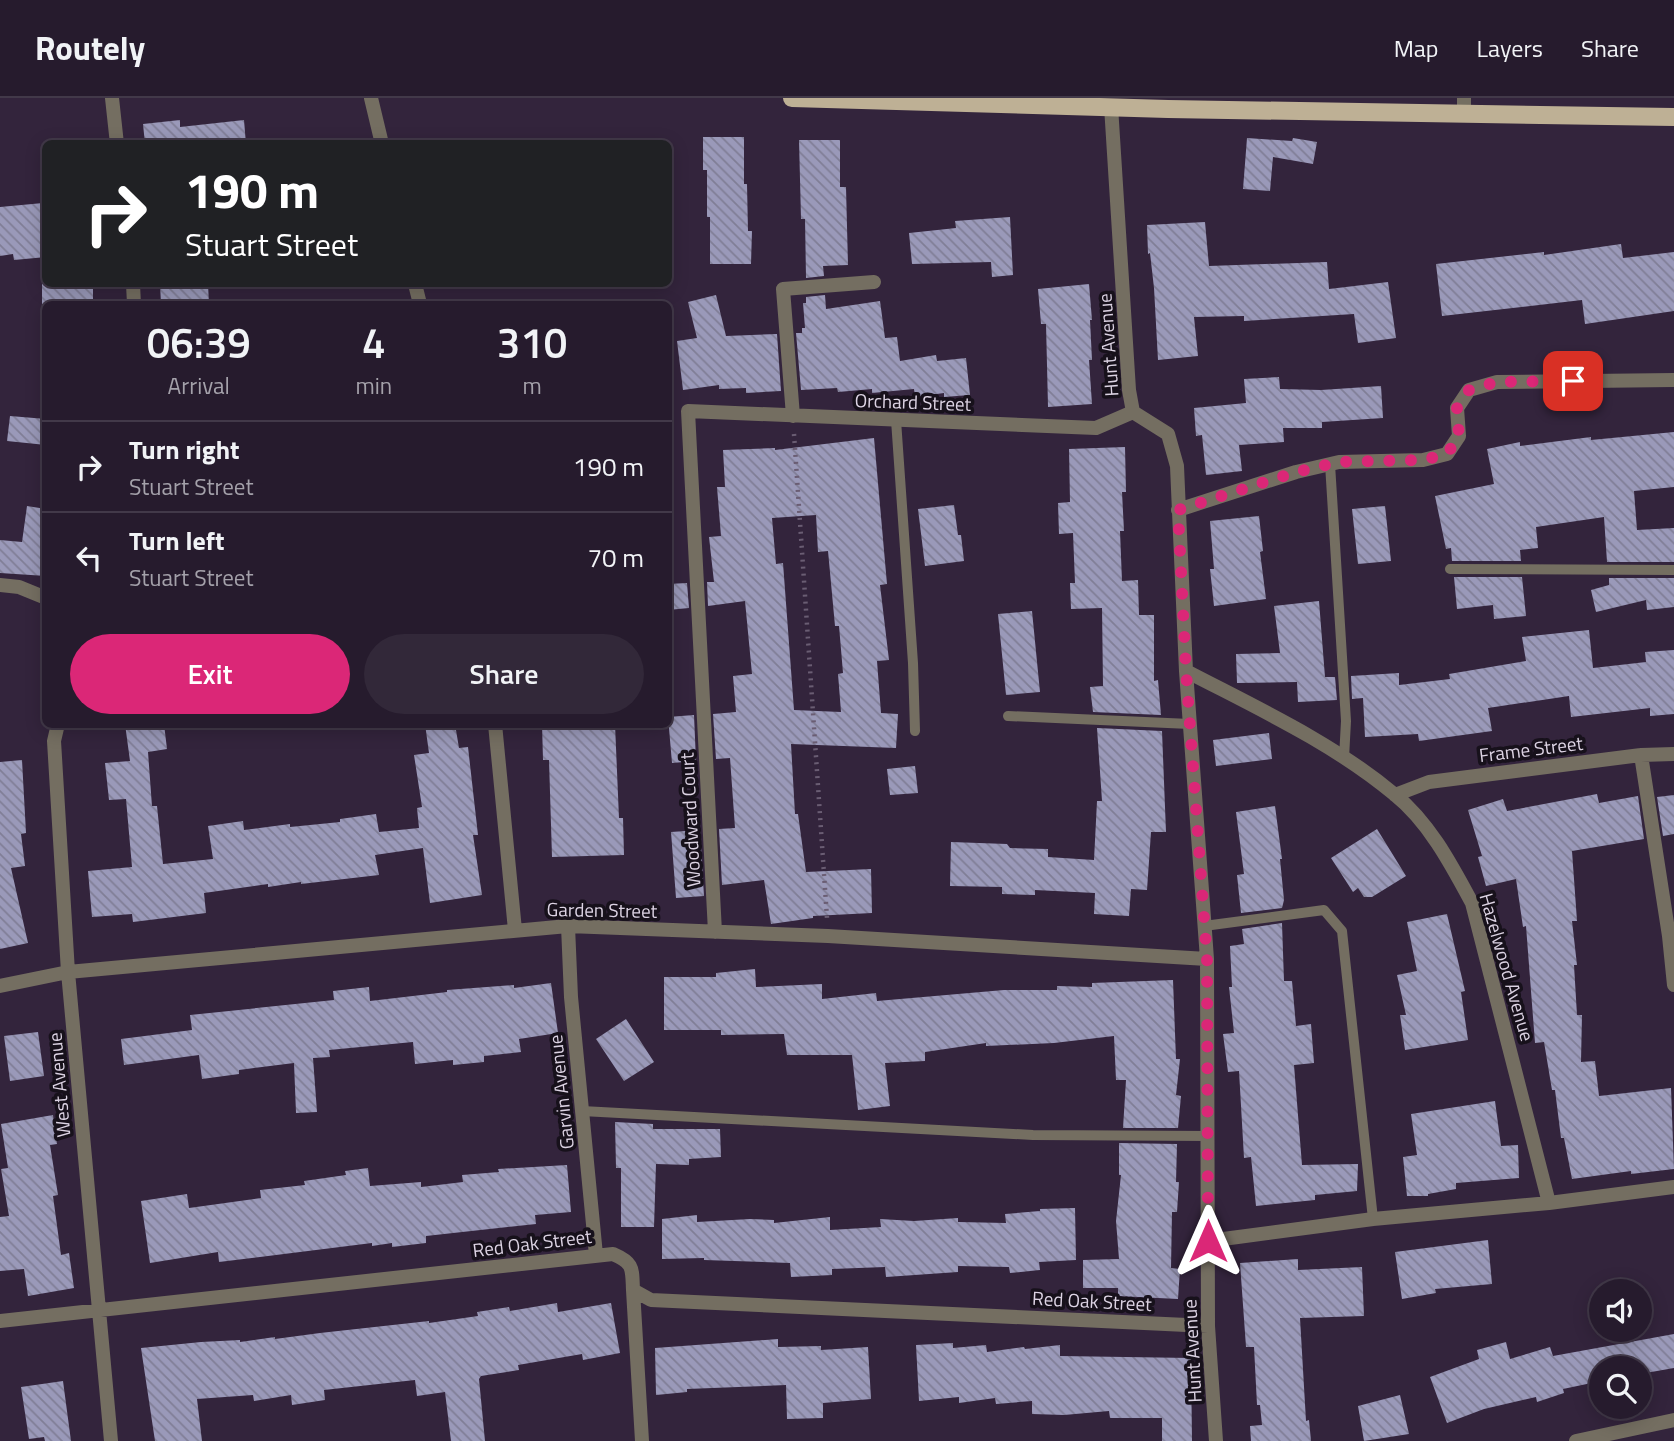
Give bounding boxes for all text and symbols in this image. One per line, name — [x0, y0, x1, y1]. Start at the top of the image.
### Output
text: Routely — [35, 23, 145, 73]
text: Map — [1394, 30, 1439, 66]
text: Layers — [1477, 30, 1543, 66]
text: Share — [1581, 30, 1639, 66]
text: 190 m — [185, 152, 319, 227]
icon: right — [70, 168, 161, 259]
text: Stuart Street — [185, 220, 358, 268]
street label: Hunt Avenue — [1089, 292, 1126, 398]
text: 06:39 — [147, 310, 251, 374]
text: 4 — [362, 310, 386, 374]
text: 310 — [497, 310, 567, 374]
pin — [1543, 351, 1603, 411]
icon: arrive — [1554, 362, 1592, 400]
text: Arrival — [168, 368, 230, 403]
text: min — [355, 368, 392, 403]
text: m — [522, 368, 542, 403]
street label: Orchard Street — [854, 385, 972, 418]
text: Turn right — [129, 430, 240, 469]
text: 190 m — [573, 447, 644, 486]
icon: right — [70, 448, 108, 486]
text: Stuart Street — [129, 469, 253, 504]
text: Turn left — [129, 521, 224, 560]
text: 70 m — [587, 538, 644, 577]
icon: left — [70, 539, 108, 577]
text: Stuart Street — [129, 560, 253, 595]
button: Exit — [70, 634, 350, 714]
button: Share — [364, 634, 644, 714]
street label: Frame Street — [1477, 728, 1585, 769]
street label: Woodward Court — [671, 752, 708, 888]
street label: Hazelwood Avenue — [1472, 889, 1543, 1044]
street label: Garden Street — [546, 894, 658, 925]
street label: West Avenue — [39, 1031, 78, 1139]
street label: Garvin Avenue — [540, 1033, 581, 1151]
position arrow — [1171, 1204, 1245, 1278]
street label: Red Oak Street — [471, 1221, 593, 1264]
map controls — [1589, 1279, 1652, 1419]
button: sound — [1589, 1279, 1652, 1342]
street label: Red Oak Street — [1032, 1283, 1153, 1318]
street label: Hunt Avenue — [1174, 1299, 1209, 1403]
button: search — [1589, 1356, 1652, 1419]

